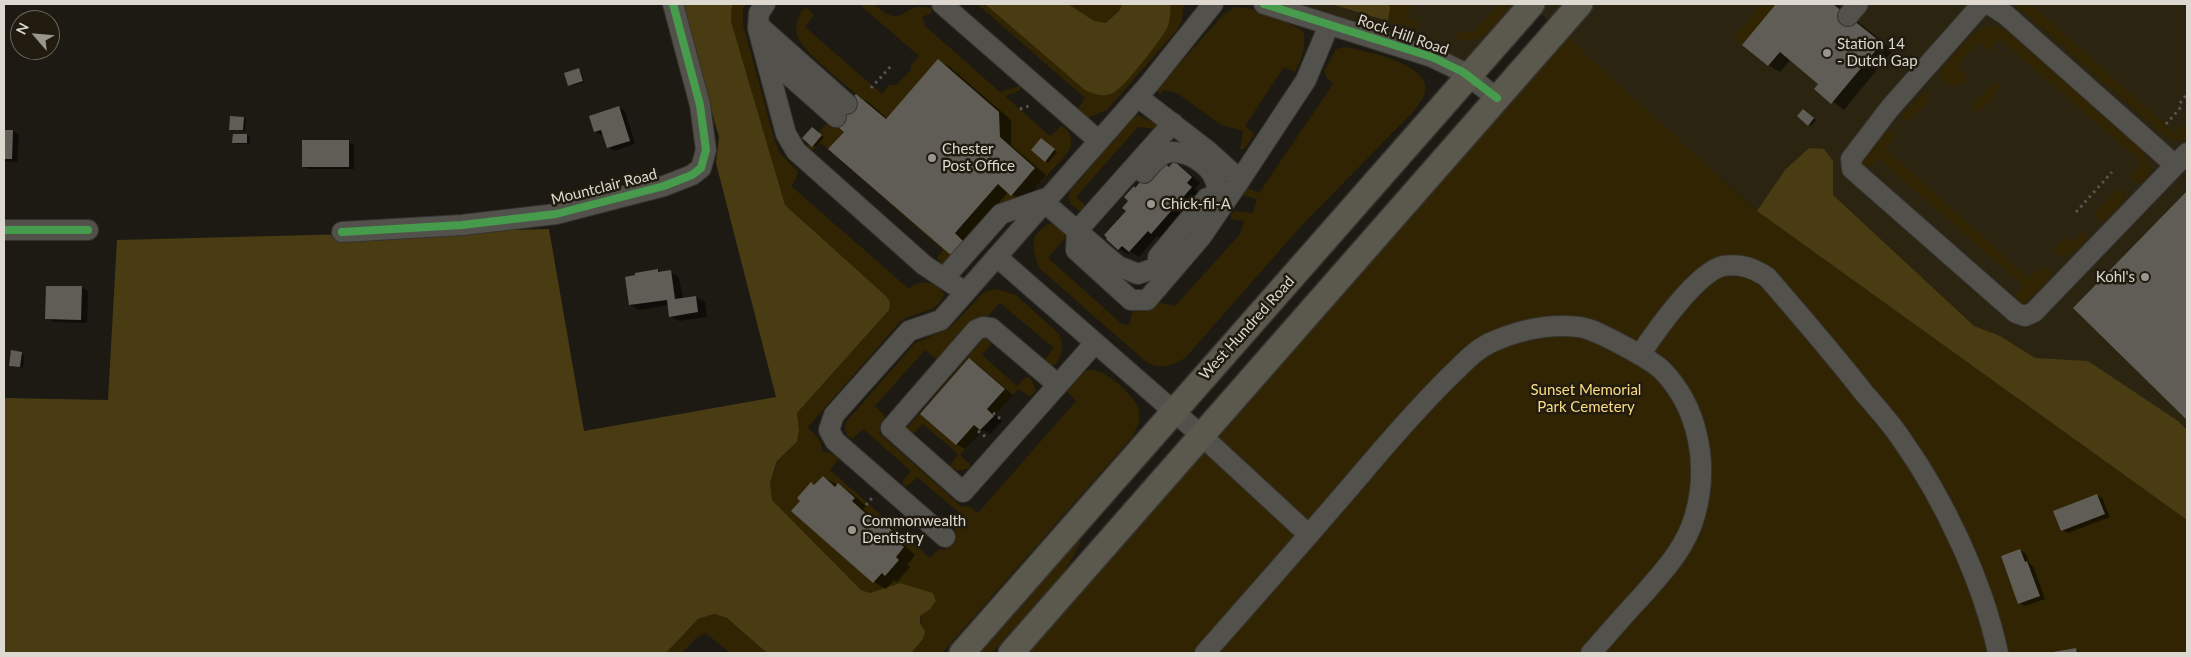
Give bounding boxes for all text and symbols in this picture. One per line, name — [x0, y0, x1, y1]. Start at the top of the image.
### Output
north arrow — [10, 10, 60, 60]
street label: Rock Hill Road — [1355, 11, 1451, 59]
text: N — [12, 20, 32, 37]
place label: Station 14 - Dutch Gap — [1837, 35, 1918, 70]
marker: Station 14 - Dutch Gap — [1821, 47, 1833, 59]
place label: Chester Post Office — [942, 140, 1015, 175]
marker: Chester Post Office — [926, 152, 938, 164]
street label: Mountclair Road — [549, 165, 659, 209]
place label: Chick-fil-A — [1161, 195, 1231, 213]
marker: Chick-fil-A — [1145, 198, 1157, 210]
place label: Kohl's — [2096, 268, 2135, 286]
marker: Kohl's — [2139, 271, 2151, 283]
street label: West Hundred Road — [1196, 272, 1298, 384]
park label: Sunset Memorial Park Cemetery — [1531, 381, 1641, 416]
place label: Commonwealth Dentistry — [862, 512, 966, 547]
marker: Commonwealth Dentistry — [846, 524, 858, 536]

